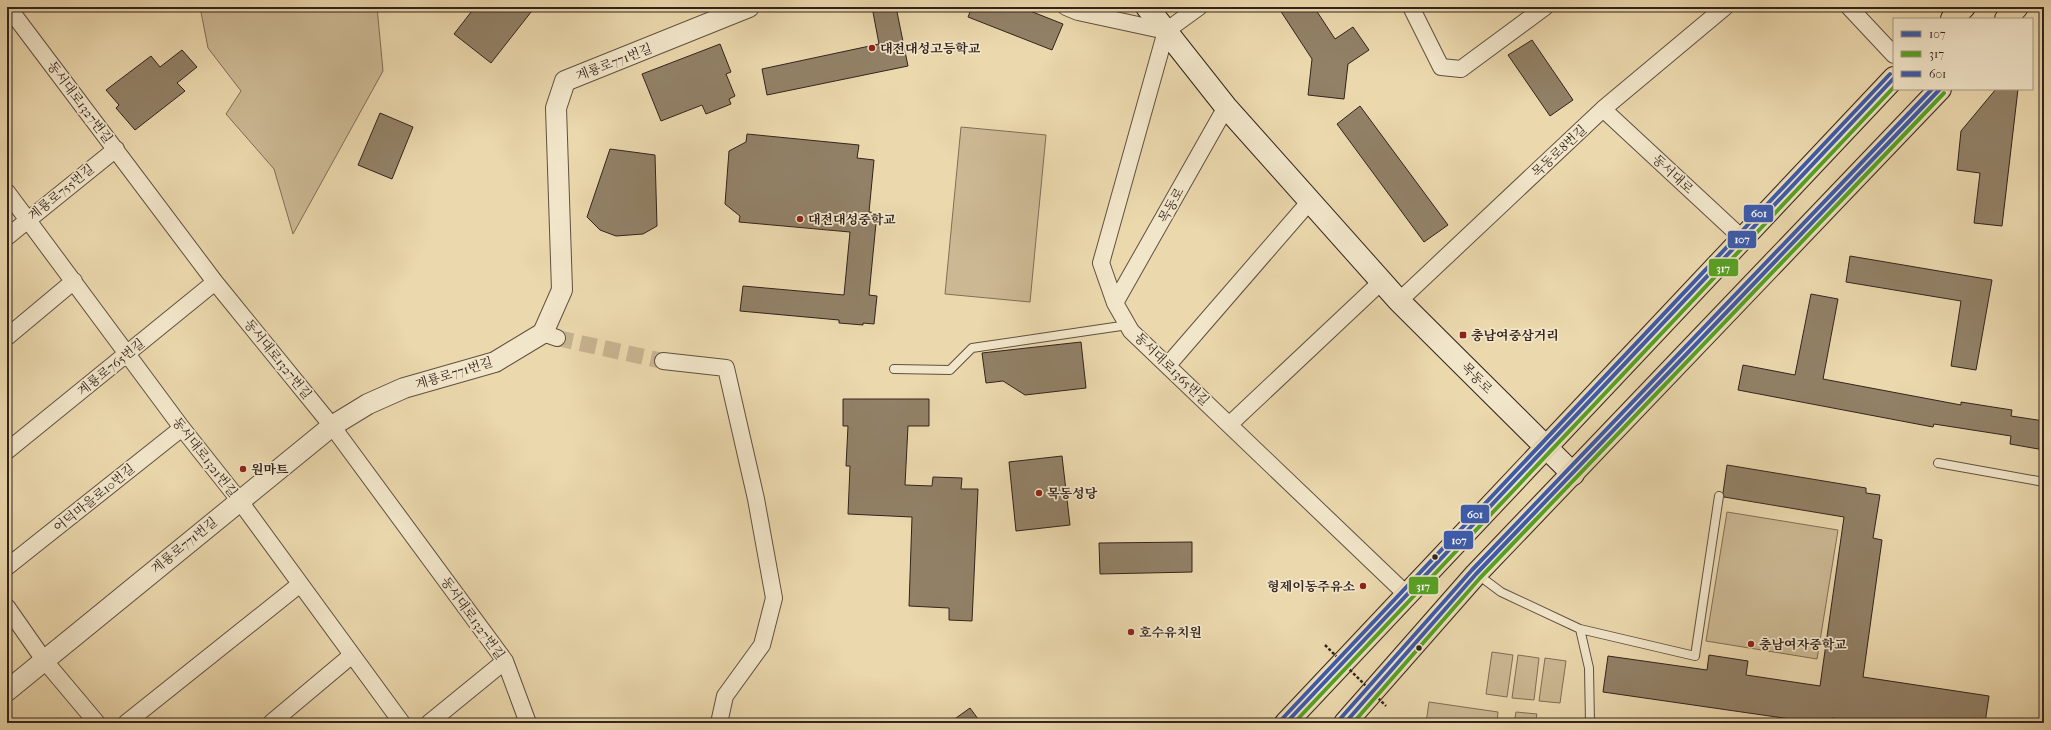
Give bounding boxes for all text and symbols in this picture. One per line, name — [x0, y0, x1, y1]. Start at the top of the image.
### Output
legend — [1893, 18, 2033, 90]
text: 107 — [1929, 27, 1946, 41]
street label: 계룡로771번길 — [574, 41, 654, 83]
place label: 대전대성고등학교 — [880, 41, 981, 56]
marker: 대전대성고등학교 — [867, 43, 877, 53]
text: 317 — [1929, 47, 1944, 61]
street label: 동서대로1327번길 — [44, 58, 116, 146]
text: 601 — [1929, 67, 1946, 81]
street label: 목동로8번길 — [1529, 122, 1589, 180]
street label: 동서대로 — [1650, 151, 1697, 197]
street label: 계룡로755번길 — [25, 161, 97, 223]
street label: 목동로 — [1155, 185, 1187, 225]
line badge: 601 — [1743, 204, 1774, 223]
text: 601 — [1751, 207, 1767, 220]
place label: 대전대성중학교 — [808, 212, 896, 227]
marker: 대전대성중학교 — [795, 214, 805, 224]
line badge: 107 — [1727, 230, 1757, 249]
text: 107 — [1734, 233, 1750, 246]
line badge: 317 — [1708, 258, 1739, 277]
text: 317 — [1716, 262, 1731, 275]
street label: 동서대로1327번길 — [241, 316, 315, 402]
place label: 충남여중삼거리 — [1471, 328, 1559, 343]
street label: 동서대로1365번길 — [1132, 330, 1212, 408]
marker: 충남여중삼거리 — [1458, 330, 1468, 340]
street label: 계룡로765번길 — [75, 335, 147, 399]
street label: 계룡로771번길 — [414, 354, 494, 392]
street label: 목동로 — [1458, 359, 1496, 397]
street label: 동서대로1321번길 — [169, 414, 241, 500]
street label: 어덕마을로10번길 — [51, 461, 137, 535]
place label: 원마트 — [251, 462, 289, 477]
marker: 원마트 — [238, 464, 248, 474]
place label: 목동성당 — [1047, 486, 1098, 501]
marker: 목동성당 — [1034, 488, 1044, 498]
line badge: 601 — [1460, 504, 1490, 524]
text: 601 — [1467, 508, 1483, 521]
street label: 계룡로771번길 — [148, 514, 220, 576]
line badge: 107 — [1443, 530, 1474, 550]
text: 107 — [1451, 534, 1467, 547]
unlabelled marker — [1430, 552, 1440, 562]
street label: 동서대로1327번길 — [438, 574, 508, 662]
line badge: 317 — [1408, 576, 1439, 595]
place label: 형제이동주유소 — [1267, 579, 1355, 594]
text: 317 — [1416, 580, 1431, 593]
marker: 형제이동주유소 — [1358, 581, 1368, 591]
place label: 호수유치원 — [1139, 625, 1202, 640]
marker: 호수유치원 — [1126, 627, 1136, 637]
place label: 충남여자중학교 — [1759, 637, 1847, 652]
marker: 충남여자중학교 — [1746, 639, 1756, 649]
unlabelled marker — [1414, 643, 1424, 653]

